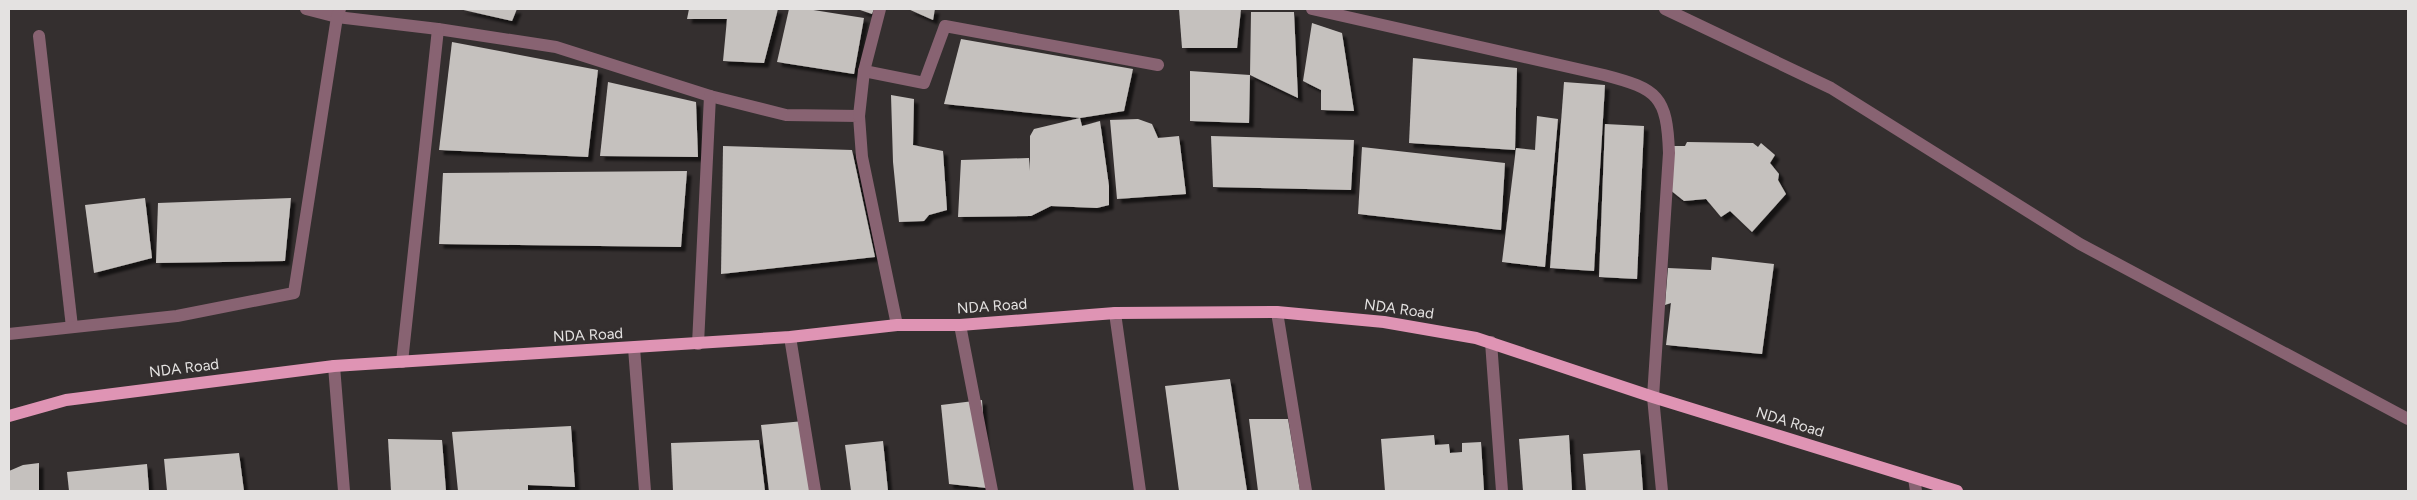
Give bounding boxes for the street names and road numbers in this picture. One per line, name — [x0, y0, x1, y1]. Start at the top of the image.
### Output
street label: NDA Road — [956, 295, 1028, 317]
street label: NDA Road — [1363, 295, 1435, 323]
street label: NDA Road — [552, 324, 624, 346]
street label: NDA Road — [148, 355, 220, 381]
street label: NDA Road — [1754, 403, 1826, 441]

